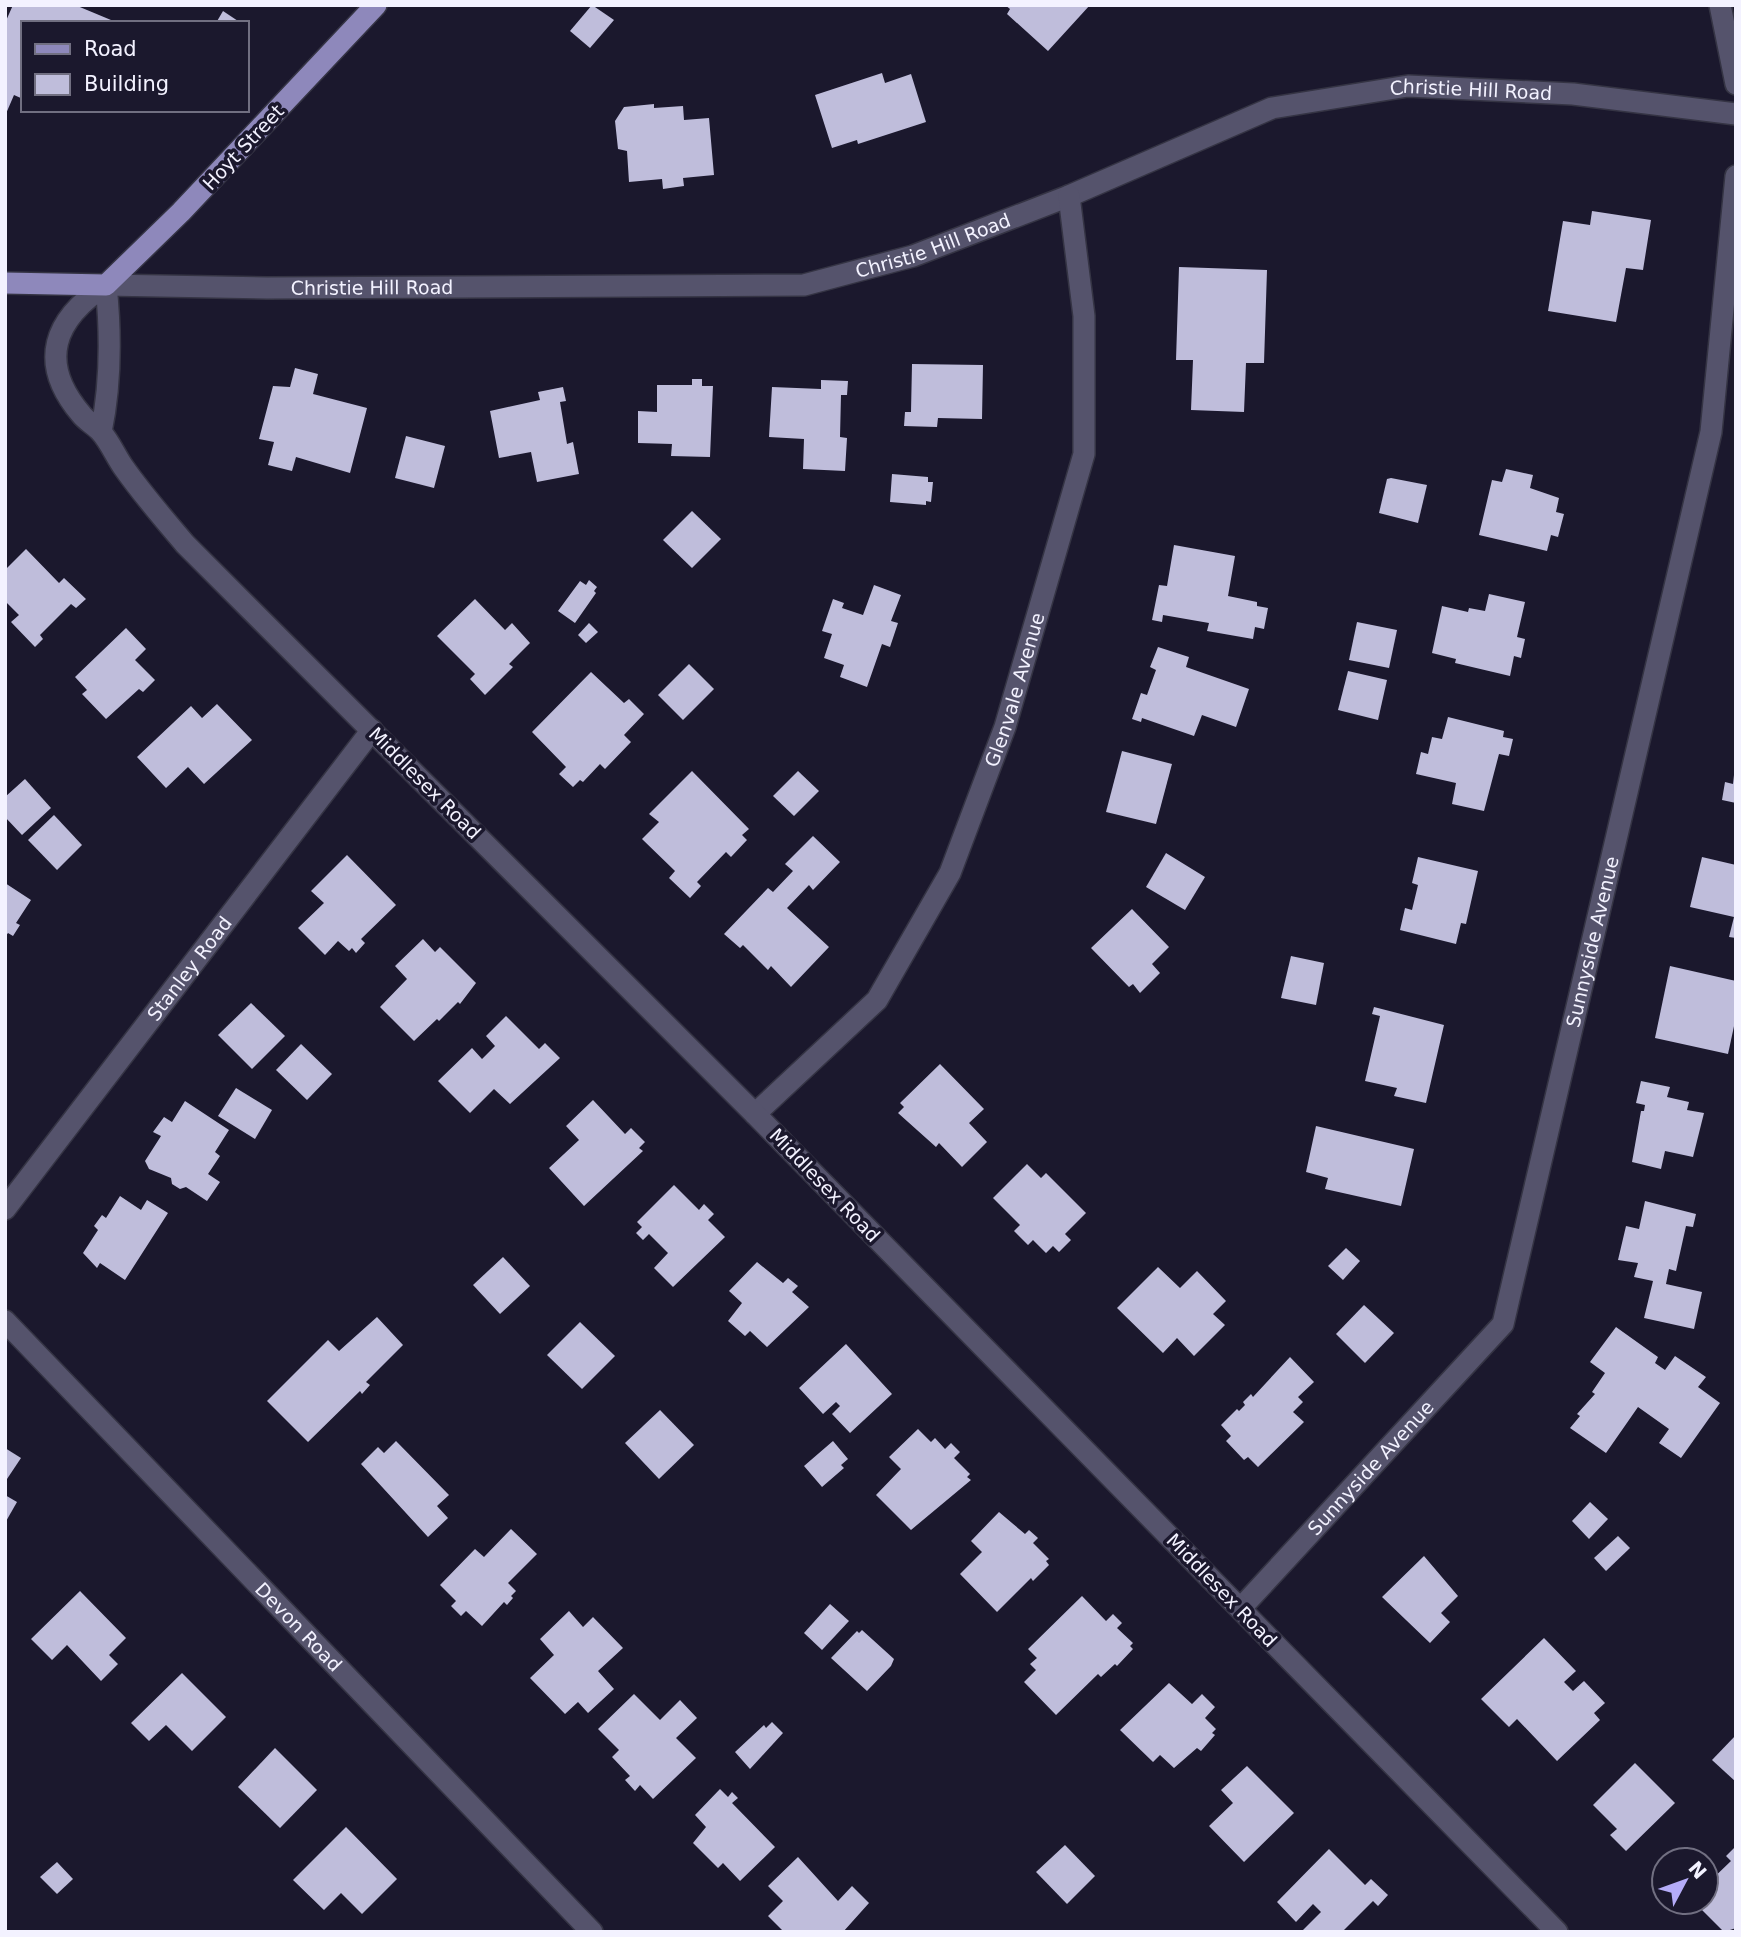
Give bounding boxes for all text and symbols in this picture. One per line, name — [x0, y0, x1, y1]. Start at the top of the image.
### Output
legend — [21, 21, 248, 112]
text: Road — [84, 37, 137, 61]
text: Building — [84, 72, 169, 96]
street label: Christie Hill Road — [1388, 75, 1553, 104]
street label: Hoyt Street — [198, 100, 288, 194]
street label: Christie Hill Road — [853, 209, 1014, 282]
street label: Christie Hill Road — [291, 276, 453, 299]
street label: Glenvale Avenue — [980, 610, 1049, 770]
street label: Middlesex Road — [365, 723, 485, 843]
street label: Sunnyside Avenue — [1562, 854, 1623, 1029]
street label: Stanley Road — [142, 912, 236, 1025]
street label: Middlesex Road — [765, 1124, 885, 1246]
street label: Sunnyside Avenue — [1303, 1396, 1438, 1539]
street label: Middlesex Road — [1162, 1529, 1282, 1651]
street label: Devon Road — [251, 1578, 347, 1676]
north arrow — [1650, 1846, 1720, 1916]
text: N — [1684, 1857, 1711, 1883]

